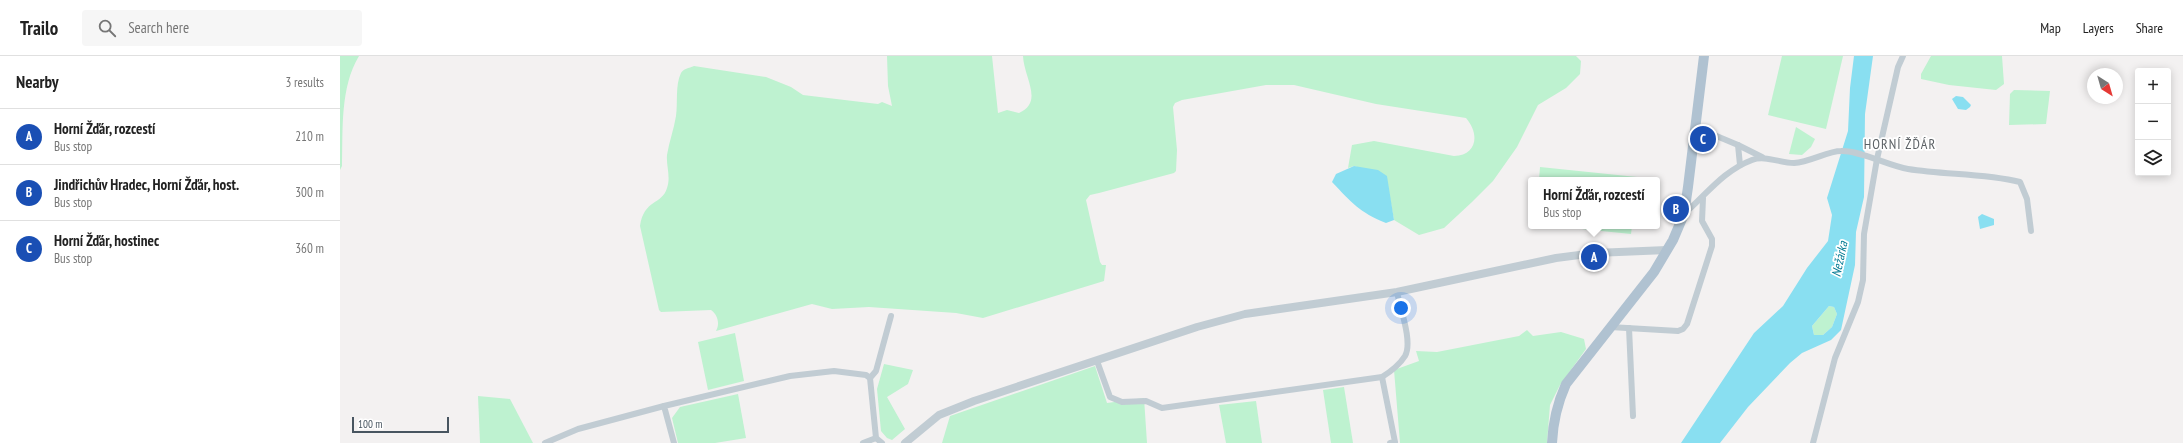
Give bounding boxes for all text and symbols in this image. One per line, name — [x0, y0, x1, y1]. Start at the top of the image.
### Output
search box — [82, 10, 362, 46]
text: Trailo — [20, 16, 58, 40]
icon: search — [96, 17, 118, 39]
text: Search here — [128, 18, 189, 37]
text: Map — [2040, 19, 2061, 37]
text: Layers — [2083, 19, 2114, 37]
text: Share — [2136, 19, 2163, 37]
north arrow — [2087, 68, 2123, 104]
map controls — [2135, 68, 2171, 176]
button: + — [2135, 68, 2171, 104]
text: Nearby — [16, 71, 59, 93]
text: 3 results — [285, 74, 324, 91]
button: − — [2135, 104, 2171, 140]
text: Horní Žďár, rozcestí — [54, 119, 155, 138]
pin: C — [1690, 124, 1716, 154]
text: A — [26, 128, 32, 145]
text: 210 m — [295, 128, 324, 145]
district label: HORNÍ ŽĎÁR — [1864, 135, 1936, 153]
text: Bus stop — [54, 138, 92, 155]
button: layers — [2135, 140, 2171, 176]
text: Jindřichův Hradec, Horní Žďár, host. — [54, 175, 239, 194]
popup — [1528, 177, 1660, 229]
text: B — [26, 184, 32, 201]
text: 300 m — [295, 184, 324, 201]
text: Horní Žďár, rozcestí — [1543, 185, 1645, 204]
text: Bus stop — [54, 194, 92, 211]
pin: B — [1663, 194, 1689, 224]
text: Bus stop — [1543, 204, 1581, 221]
text: Horní Žďár, hostinec — [54, 231, 159, 250]
water label: Nežárka — [1827, 239, 1852, 278]
text: C — [26, 240, 32, 257]
text: 360 m — [295, 240, 324, 257]
pin: A — [1581, 242, 1607, 272]
text: Bus stop — [54, 250, 92, 267]
your location — [1391, 298, 1411, 318]
scale bar — [352, 415, 449, 434]
text: 100 m — [358, 417, 382, 431]

